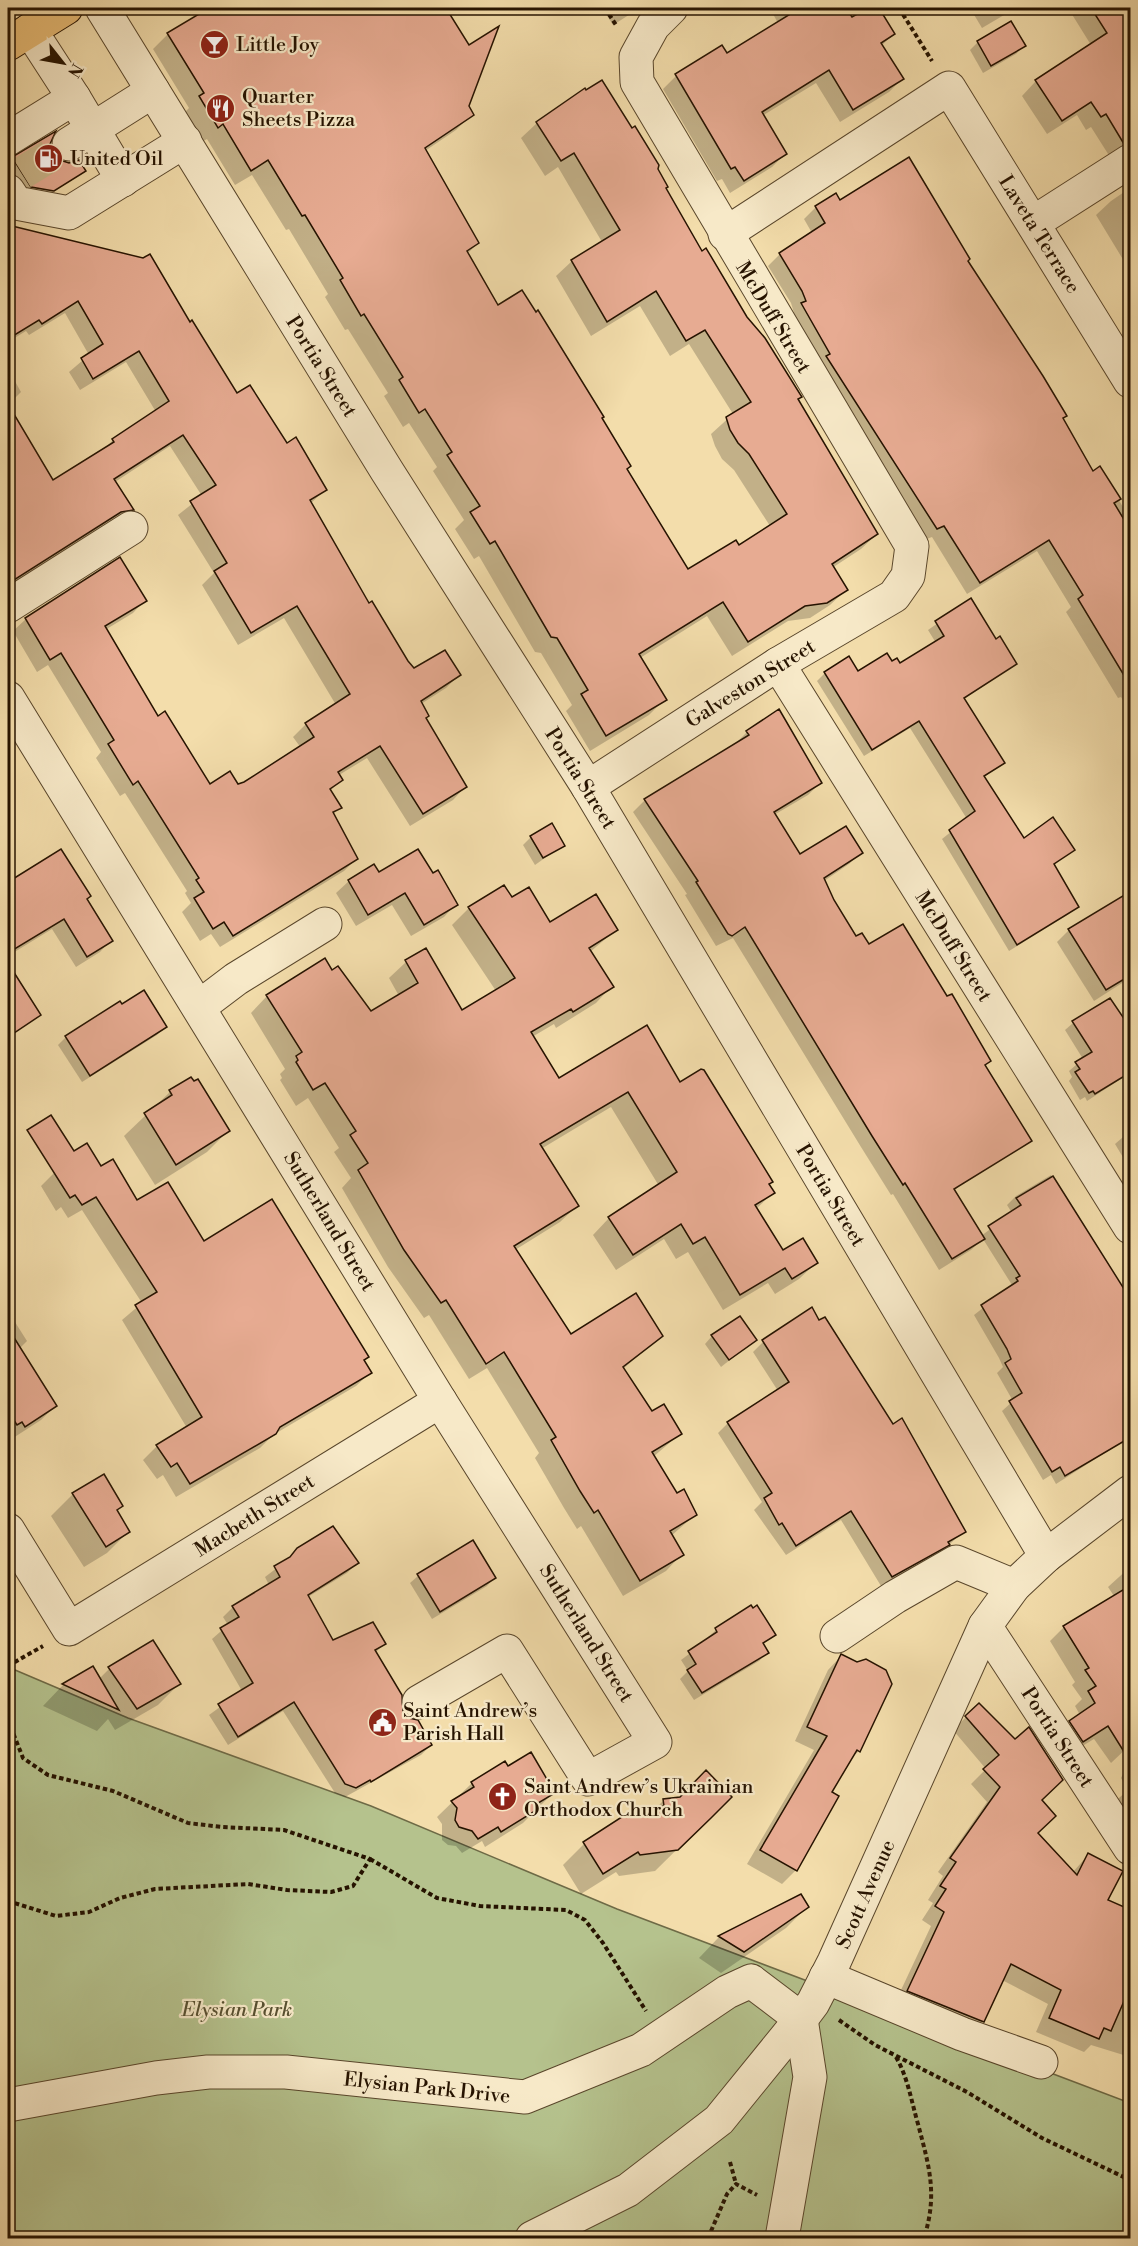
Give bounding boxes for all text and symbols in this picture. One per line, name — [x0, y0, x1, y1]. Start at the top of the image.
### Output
bar icon: Little Joy — [199, 28, 231, 60]
north arrow — [33, 33, 93, 93]
place label: Little Joy — [236, 33, 320, 58]
text: N — [63, 60, 87, 81]
place label: Quarter Sheets Pizza — [242, 85, 356, 133]
restaurant icon: Quarter Sheets Pizza — [205, 92, 237, 124]
fuel station icon: United Oil — [33, 142, 65, 174]
place label: United Oil — [70, 147, 163, 172]
street label: Laveta Terrace — [992, 171, 1085, 299]
street label: McDuff Street — [730, 257, 816, 378]
street label: Portia Street — [280, 311, 362, 422]
street label: Galveston Street — [681, 634, 820, 734]
street label: Portia Street — [539, 723, 621, 834]
street label: McDuff Street — [909, 887, 997, 1007]
street label: Portia Street — [789, 1140, 870, 1251]
street label: Sutherland Street — [277, 1147, 380, 1296]
street label: Macbeth Street — [190, 1469, 319, 1563]
street label: Sutherland Street — [533, 1560, 638, 1708]
street label: Portia Street — [1015, 1683, 1099, 1793]
place label: Saint Andrew’s Parish Hall — [403, 1699, 537, 1747]
public building icon: Saint Andrew’s Parish Hall — [366, 1706, 398, 1738]
place label: Saint Andrew’s Ukrainian Orthodox Church — [524, 1775, 754, 1823]
church icon: Saint Andrew’s Ukrainian Orthodox Church — [487, 1781, 519, 1813]
street label: Scott Avenue — [831, 1836, 902, 1953]
park label: Elysian Park — [181, 1998, 292, 2023]
street label: Elysian Park Drive — [342, 2067, 512, 2110]

